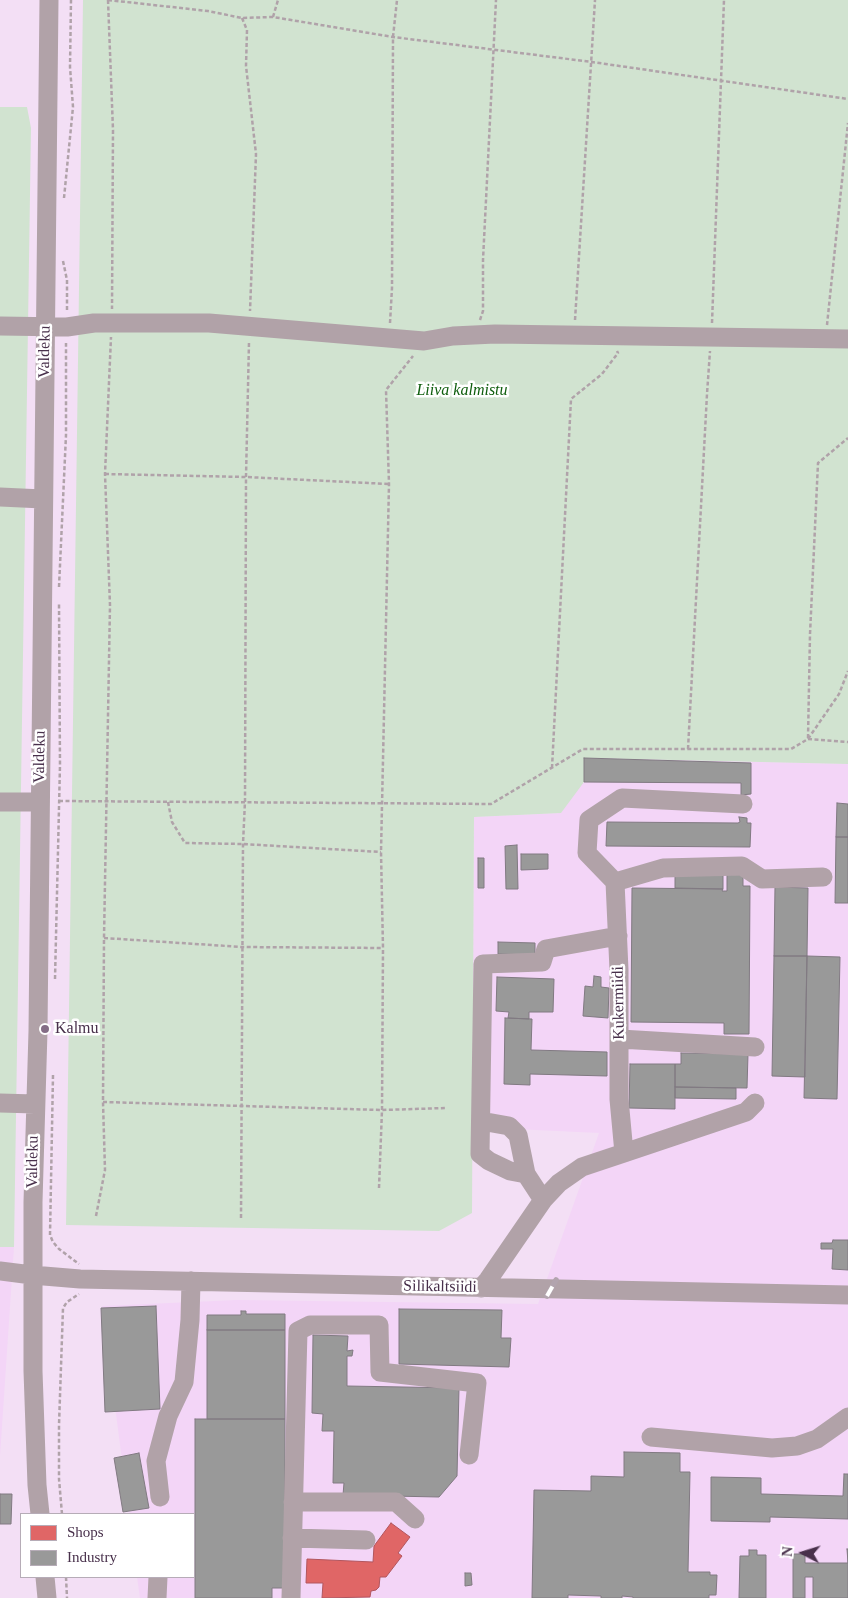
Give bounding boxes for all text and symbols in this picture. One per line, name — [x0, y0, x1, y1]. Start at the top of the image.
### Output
street label: Valdeku — [35, 326, 55, 378]
park label: Liiva kalmistu — [416, 381, 508, 401]
street label: Valdeku — [30, 731, 50, 783]
street label: Kukermiidi — [609, 966, 629, 1040]
place label: Kalmu — [55, 1019, 99, 1039]
marker: Kalmu — [39, 1023, 51, 1035]
street label: Valdeku — [23, 1136, 43, 1188]
street label: Silikaltsiidi — [403, 1277, 477, 1297]
legend — [20, 1513, 195, 1578]
text: Shops — [67, 1524, 104, 1540]
north arrow — [778, 1528, 828, 1578]
text: N — [780, 1546, 795, 1557]
text: Industry — [67, 1549, 117, 1565]

